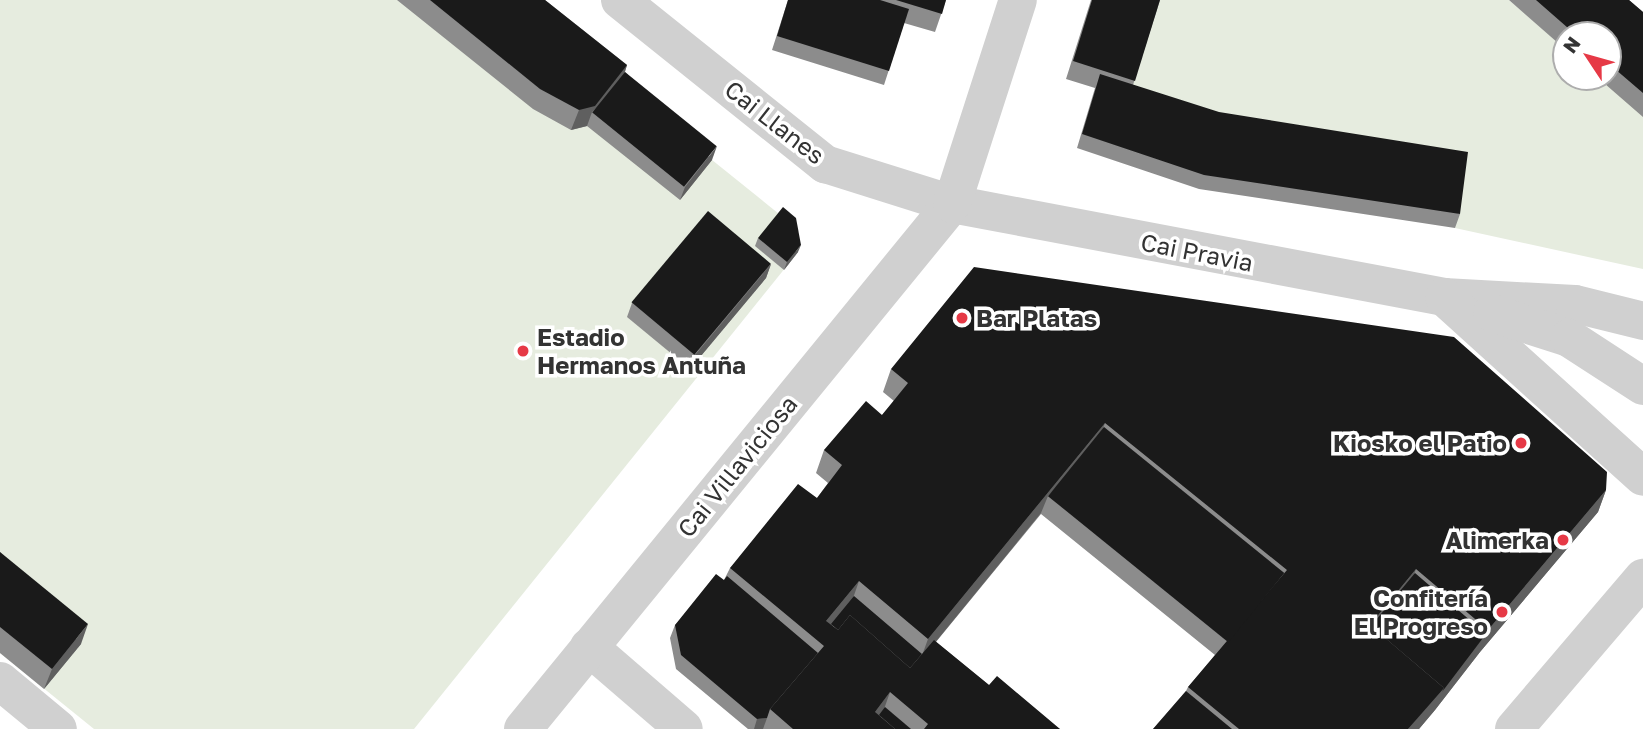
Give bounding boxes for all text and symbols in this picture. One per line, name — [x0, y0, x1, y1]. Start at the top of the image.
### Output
north arrow — [1552, 21, 1622, 91]
text: N — [1558, 32, 1585, 57]
street label: Cai Llanes — [719, 74, 831, 170]
street label: Cai Pravia — [1138, 227, 1256, 277]
place label: Bar Platas — [976, 304, 1097, 332]
marker: Bar Platas — [954, 310, 970, 326]
place label: Estadio Hermanos Antuña — [537, 323, 746, 379]
marker: Estadio Hermanos Antuña — [515, 343, 531, 359]
street label: Cai Villaviciosa — [671, 390, 803, 542]
place label: Kiosko el Patio — [1333, 429, 1507, 457]
marker: Kiosko el Patio — [1513, 435, 1529, 451]
place label: Alimerka — [1445, 526, 1549, 554]
marker: Alimerka — [1555, 532, 1571, 548]
place label: Confitería El Progreso — [1354, 584, 1488, 640]
marker: Confitería El Progreso — [1494, 604, 1510, 620]

